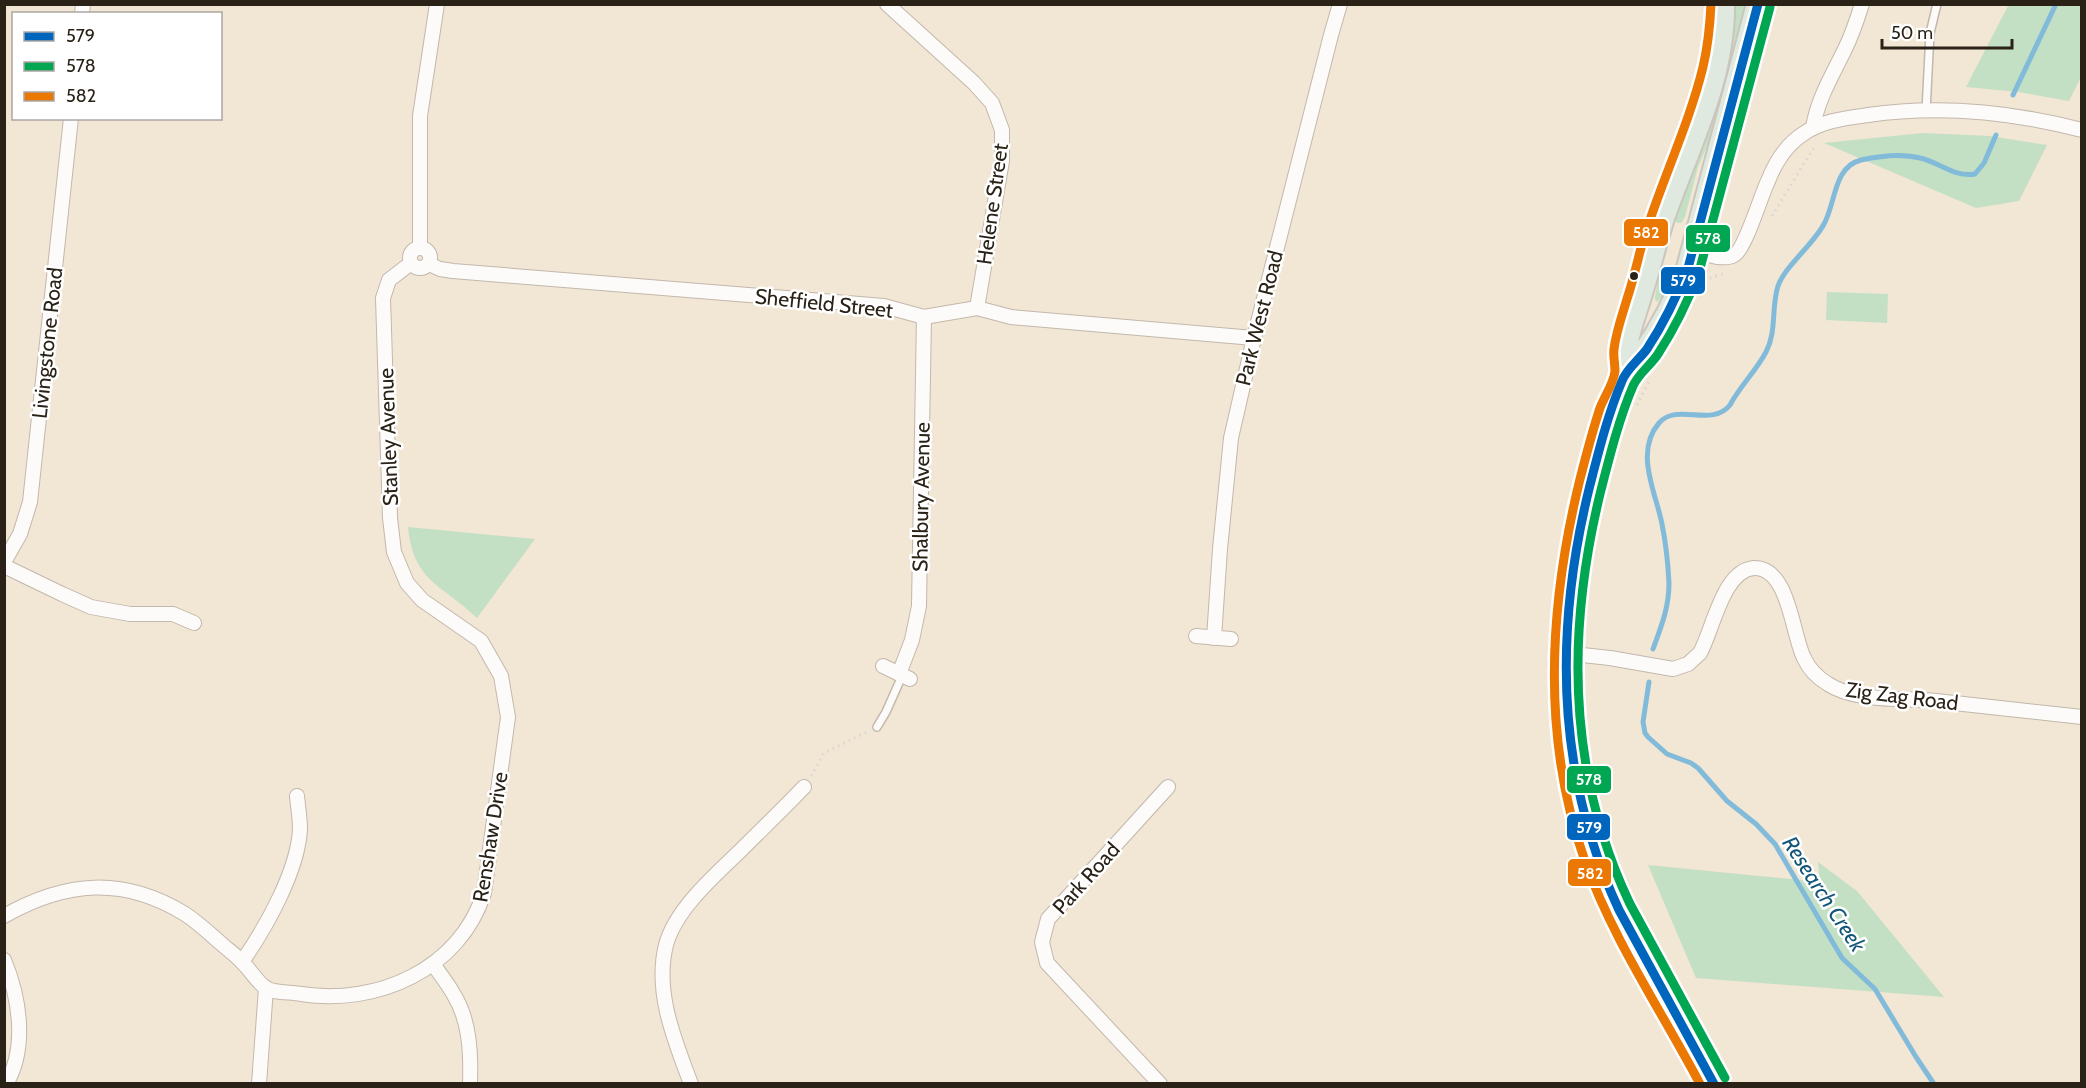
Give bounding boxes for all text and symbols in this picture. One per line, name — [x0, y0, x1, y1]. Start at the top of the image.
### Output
legend — [12, 12, 222, 120]
scale bar — [1882, 12, 2012, 50]
text: 50 m — [1891, 22, 1933, 44]
text: 579 — [66, 25, 95, 47]
text: 578 — [66, 55, 96, 77]
text: 582 — [66, 85, 96, 107]
street label: Helene Street — [971, 142, 1013, 266]
line badge: 582 — [1623, 218, 1669, 247]
text: 582 — [1633, 223, 1659, 242]
line badge: 578 — [1685, 224, 1731, 253]
text: 578 — [1695, 229, 1721, 248]
street label: Park West Road — [1230, 248, 1288, 388]
street label: Livingstone Road — [27, 266, 67, 420]
line badge: 579 — [1660, 266, 1706, 295]
unlabelled marker — [1628, 270, 1640, 282]
text: 579 — [1670, 271, 1696, 290]
street label: Sheffield Street — [754, 283, 894, 323]
street label: Stanley Avenue — [373, 367, 403, 507]
street label: Shalbury Avenue — [907, 422, 935, 572]
street label: Zig Zag Road — [1844, 677, 1960, 715]
line badge: 578 — [1566, 765, 1612, 794]
street label: Renshaw Drive — [467, 770, 513, 904]
text: 578 — [1576, 770, 1602, 789]
line badge: 579 — [1566, 813, 1611, 841]
text: 579 — [1576, 818, 1602, 837]
water label: Research Creek — [1777, 831, 1872, 957]
street label: Park Road — [1047, 837, 1125, 919]
line badge: 582 — [1567, 858, 1612, 887]
text: 582 — [1577, 864, 1603, 883]

